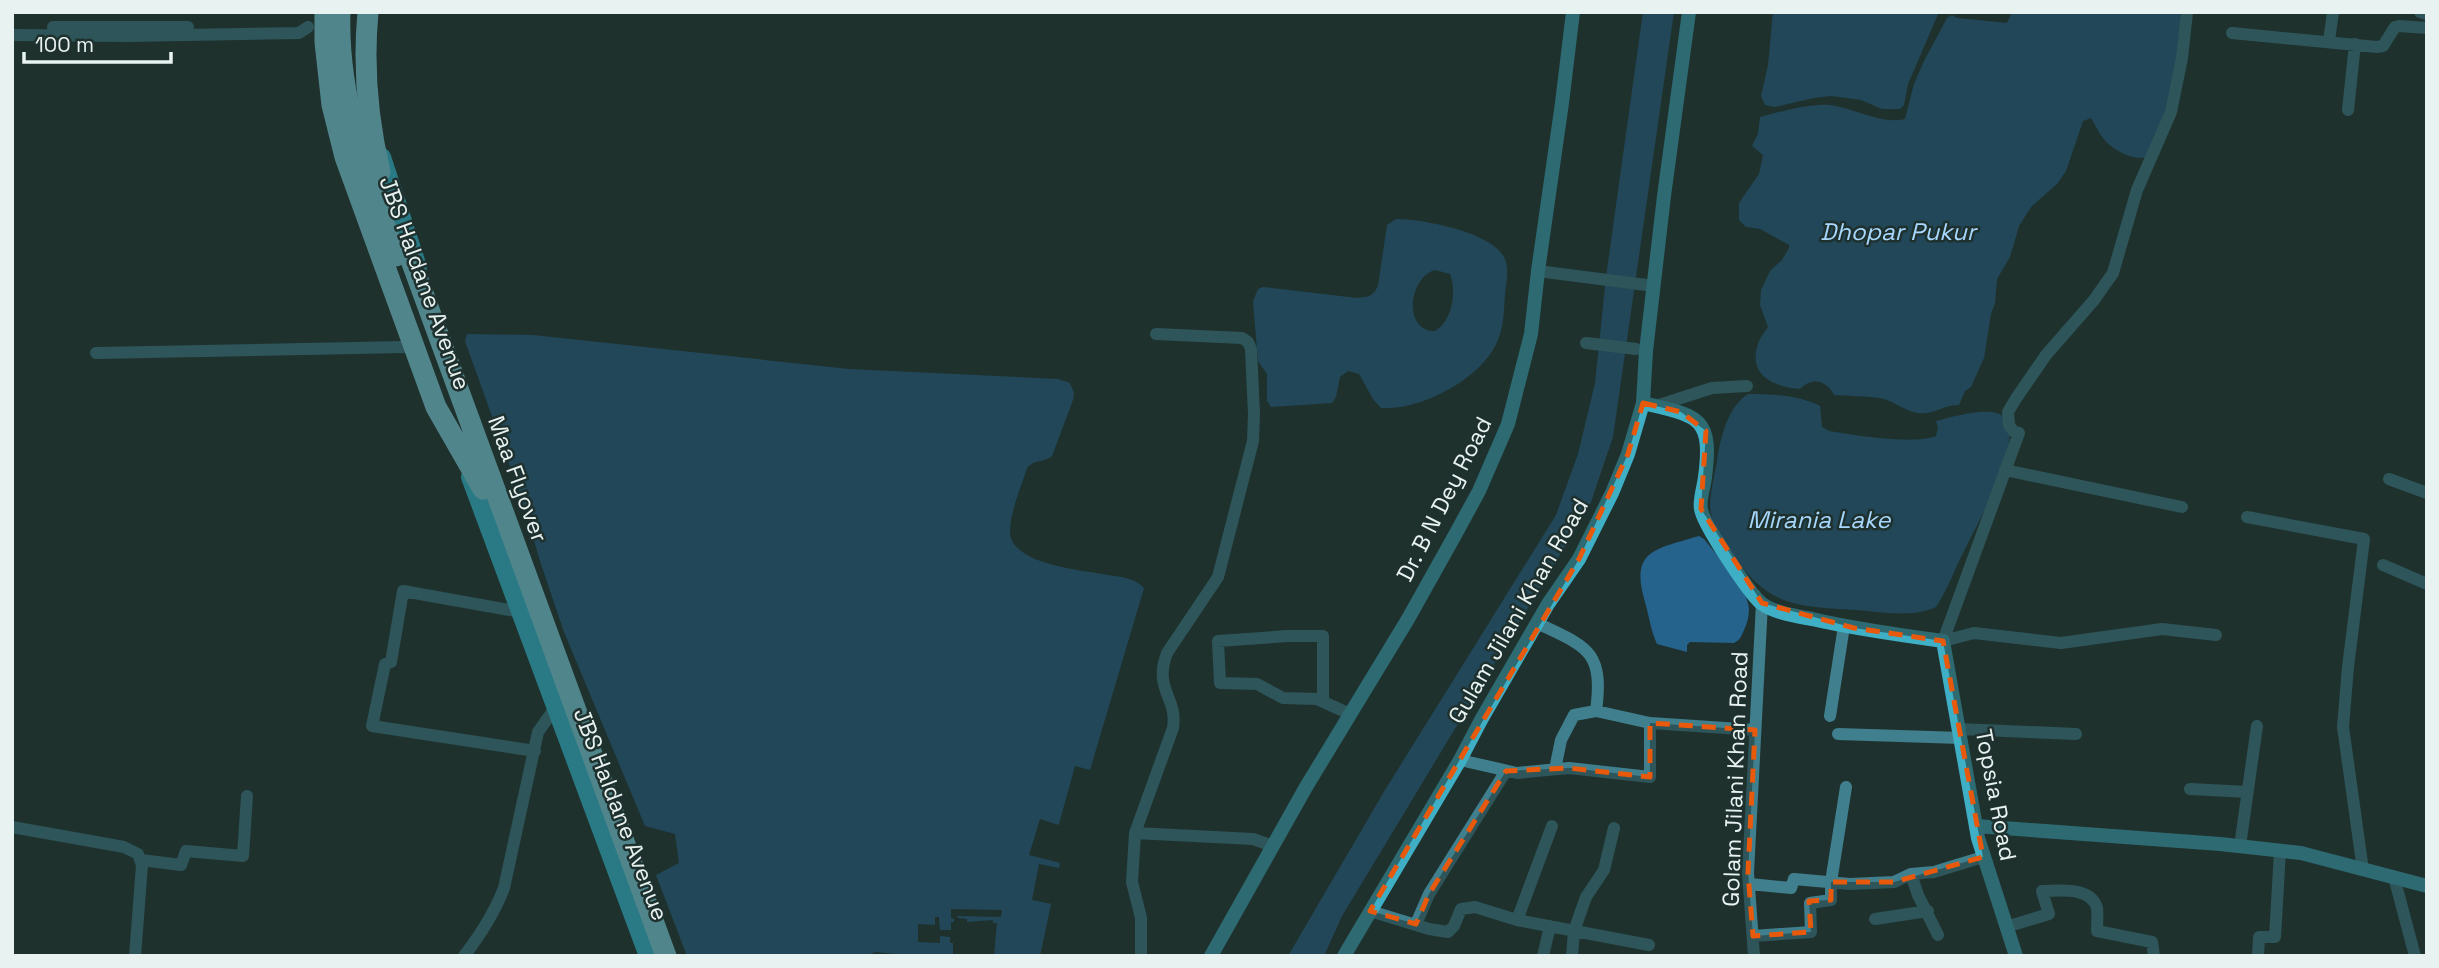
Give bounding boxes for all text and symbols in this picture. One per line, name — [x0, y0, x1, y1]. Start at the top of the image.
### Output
scale bar — [24, 21, 172, 65]
text: 100 m — [35, 31, 94, 58]
street label: JBS Haldane Avenue — [372, 172, 478, 394]
water label: Dhopar Pukur — [1820, 216, 1979, 247]
street label: Maa Flyover — [481, 412, 555, 546]
street label: Dr. B N Dey Road — [1390, 412, 1498, 586]
street label: Gulam Jilani Khan Road — [1441, 493, 1595, 729]
water label: Mirania Lake — [1747, 504, 1891, 535]
street label: Golam Jilani Khan Road — [1716, 651, 1754, 907]
street label: JBS Haldane Avenue — [567, 703, 675, 925]
street label: Topsia Road — [1969, 727, 2023, 863]

